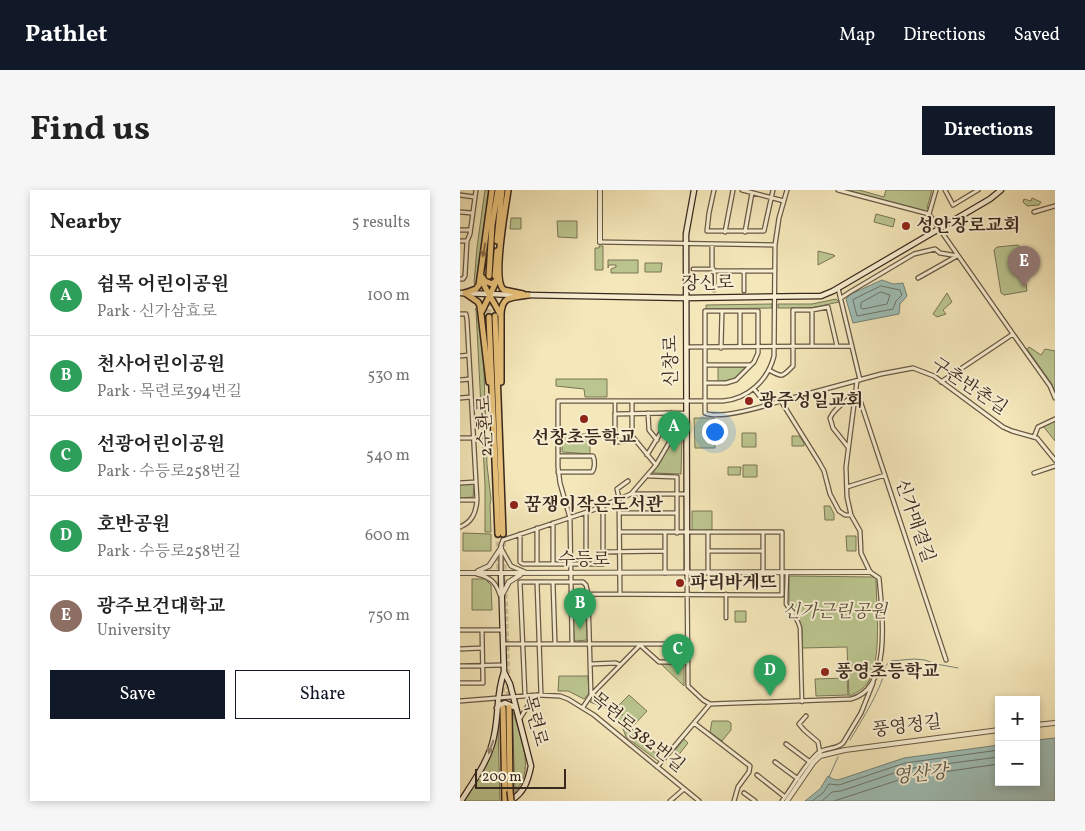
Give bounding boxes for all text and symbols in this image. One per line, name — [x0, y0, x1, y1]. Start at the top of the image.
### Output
text: Pathlet — [25, 18, 107, 52]
text: Map — [839, 23, 875, 48]
text: Directions — [903, 23, 986, 48]
text: Saved — [1014, 23, 1060, 48]
text: Find us — [30, 106, 150, 154]
button: Directions — [922, 106, 1055, 155]
text: Nearby — [50, 208, 121, 237]
text: 5 results — [352, 212, 410, 234]
place label: 성안장로교회 — [916, 214, 1020, 239]
marker: 성안장로교회 — [900, 220, 912, 232]
one-way arrow — [480, 242, 488, 258]
pin: E — [1008, 246, 1040, 287]
street label: 장신로 — [682, 271, 734, 297]
text: 쉼목 어린이공원 — [97, 272, 229, 298]
text: A — [60, 285, 72, 307]
text: 100 m — [367, 285, 410, 307]
text: Park · 신가삼효로 — [97, 301, 217, 323]
street label: 신창로 — [659, 335, 685, 387]
text: 천사어린이공원 — [97, 352, 225, 378]
street label: 구촌반촌길 — [926, 352, 1012, 422]
text: B — [61, 365, 71, 387]
text: 530 m — [367, 365, 410, 387]
text: Park · 목련로394번길 — [97, 381, 242, 403]
place label: 광주성일교회 — [759, 389, 863, 414]
street label: 2순환로 — [472, 395, 500, 457]
marker: 광주성일교회 — [743, 395, 755, 407]
pin: A — [658, 411, 690, 452]
marker: 선창초등학교 — [578, 413, 590, 425]
your location — [702, 419, 728, 445]
place label: 선창초등학교 — [532, 426, 637, 451]
text: 선광어린이공원 — [97, 432, 225, 458]
text: C — [61, 445, 71, 467]
text: 540 m — [366, 445, 410, 467]
text: Park · 수등로258번길 — [97, 461, 241, 483]
street label: 신가매결길 — [888, 476, 940, 566]
place label: 꿈쟁이작은도서관 — [524, 493, 664, 518]
marker: 꿈쟁이작은도서관 — [508, 499, 520, 511]
text: 호반공원 — [97, 512, 170, 538]
text: D — [60, 525, 72, 547]
text: 600 m — [365, 525, 410, 547]
text: Park · 수등로258번길 — [97, 541, 241, 563]
street label: 수등로 — [558, 548, 610, 573]
place label: 파리바게뜨 — [690, 571, 778, 596]
marker: 파리바게뜨 — [674, 577, 686, 589]
pin: B — [564, 588, 596, 629]
text: 광주보건대학교 — [97, 594, 225, 620]
park label: 신가근린공원 — [783, 600, 889, 625]
text: E — [61, 605, 71, 627]
text: 750 m — [368, 605, 410, 627]
text: University — [97, 620, 171, 642]
pin: C — [662, 634, 694, 675]
pin: D — [754, 655, 786, 696]
place label: 풍영초등학교 — [835, 660, 940, 685]
marker: 풍영초등학교 — [819, 666, 831, 678]
button: Save — [50, 670, 225, 719]
button: Share — [235, 670, 410, 719]
street label: 목련로382번길 — [584, 687, 690, 779]
street label: 목련로 — [515, 693, 553, 749]
map controls — [995, 696, 1040, 786]
button: + — [995, 696, 1040, 741]
street label: 풍영정길 — [871, 710, 943, 744]
one-way arrow — [487, 740, 495, 755]
button: − — [995, 741, 1040, 786]
water label: 영산강 — [891, 759, 951, 791]
scale bar — [475, 766, 566, 789]
text: 200 m — [482, 768, 522, 787]

